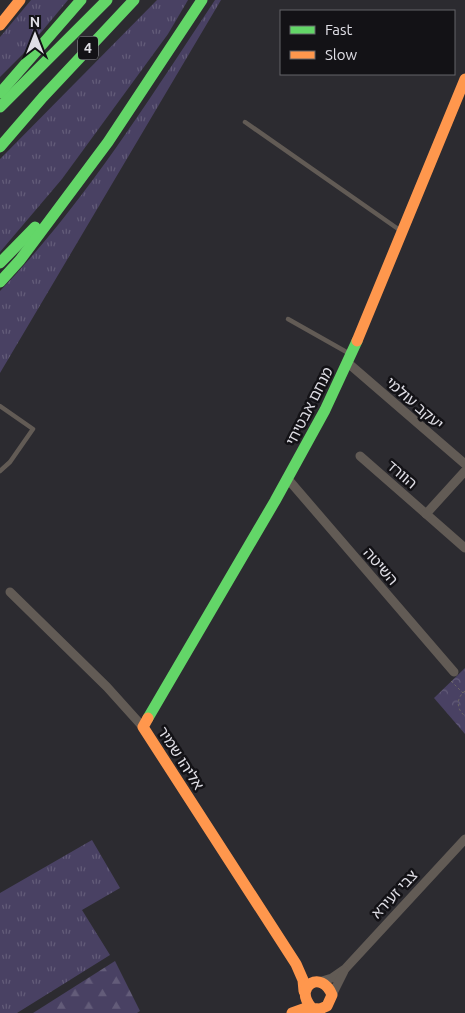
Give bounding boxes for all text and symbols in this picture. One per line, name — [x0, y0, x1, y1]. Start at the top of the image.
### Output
north arrow — [10, 10, 60, 60]
legend — [280, 10, 455, 75]
text: N — [30, 14, 40, 30]
text: Fast — [325, 21, 353, 38]
road number: 4 — [78, 36, 98, 59]
text: Slow — [325, 46, 358, 63]
street label: מנחם אבטיחי — [282, 364, 336, 448]
street label: יעקב עולמי — [383, 374, 447, 432]
street label: הוורד — [383, 456, 421, 492]
street label: השיטה — [360, 544, 402, 588]
street label: אליהו שמיר — [154, 723, 208, 793]
street label: צבי זעירא — [367, 866, 421, 922]

